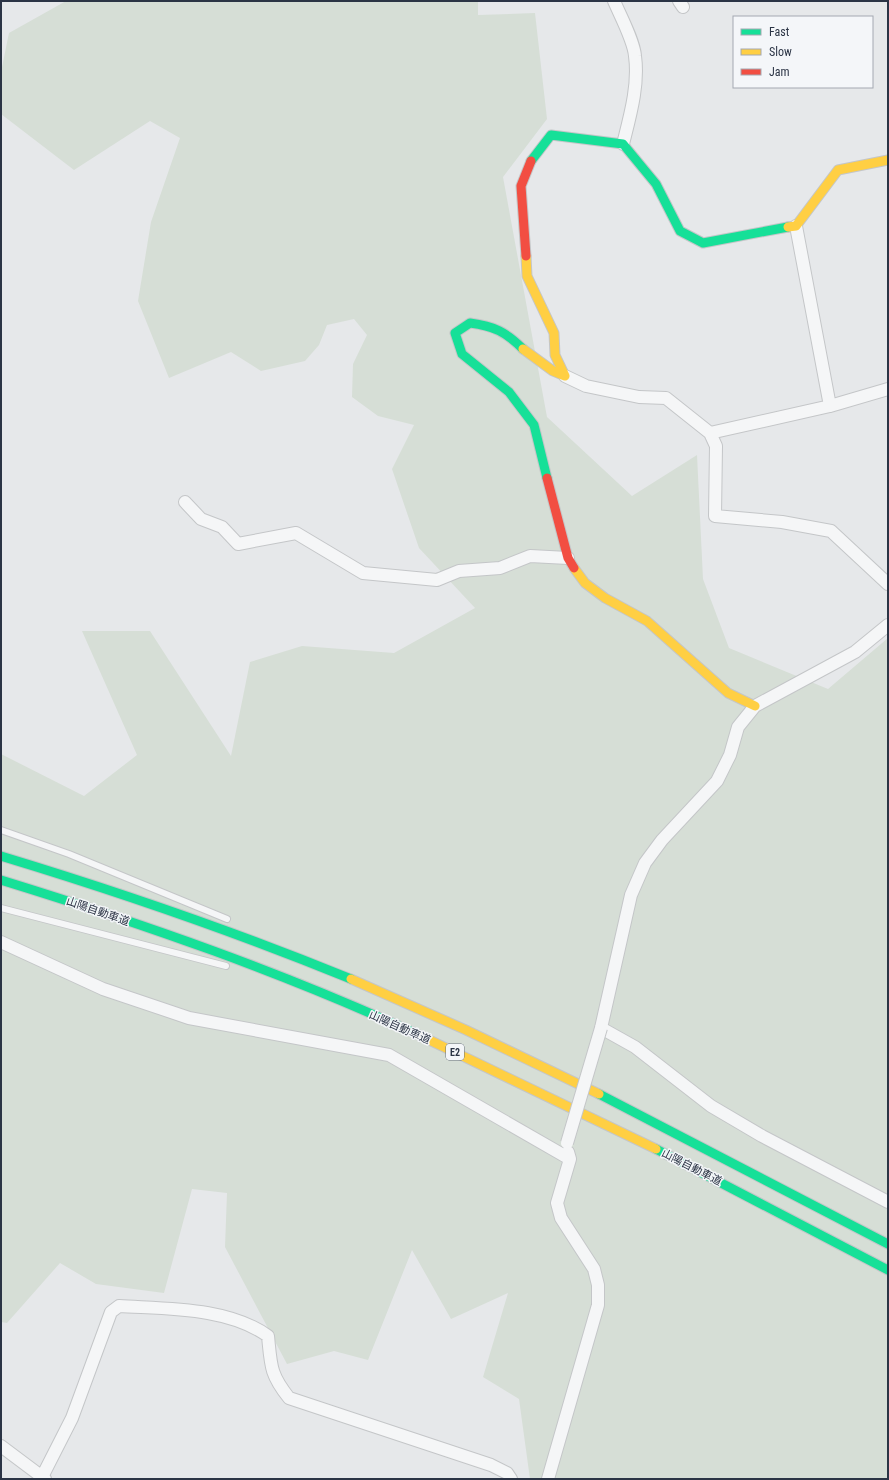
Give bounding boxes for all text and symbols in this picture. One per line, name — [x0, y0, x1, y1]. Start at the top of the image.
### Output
legend — [733, 16, 873, 88]
text: Fast — [769, 25, 790, 39]
text: Slow — [769, 45, 792, 59]
text: Jam — [769, 65, 790, 79]
street label: 山陽自動車道 — [65, 895, 131, 928]
street label: 山陽自動車道 — [367, 1008, 433, 1047]
road number: E2 — [446, 1044, 464, 1060]
street label: 山陽自動車道 — [659, 1147, 724, 1188]

